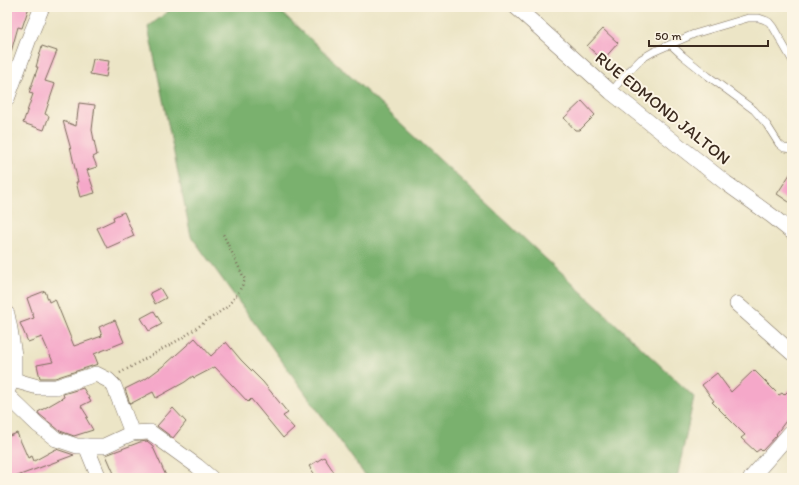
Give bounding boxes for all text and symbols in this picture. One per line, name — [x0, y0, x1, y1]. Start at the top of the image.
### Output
scale bar — [649, 22, 768, 48]
text: 50 m — [655, 29, 681, 43]
street label: RUE EDMOND JALTON — [592, 47, 734, 169]

